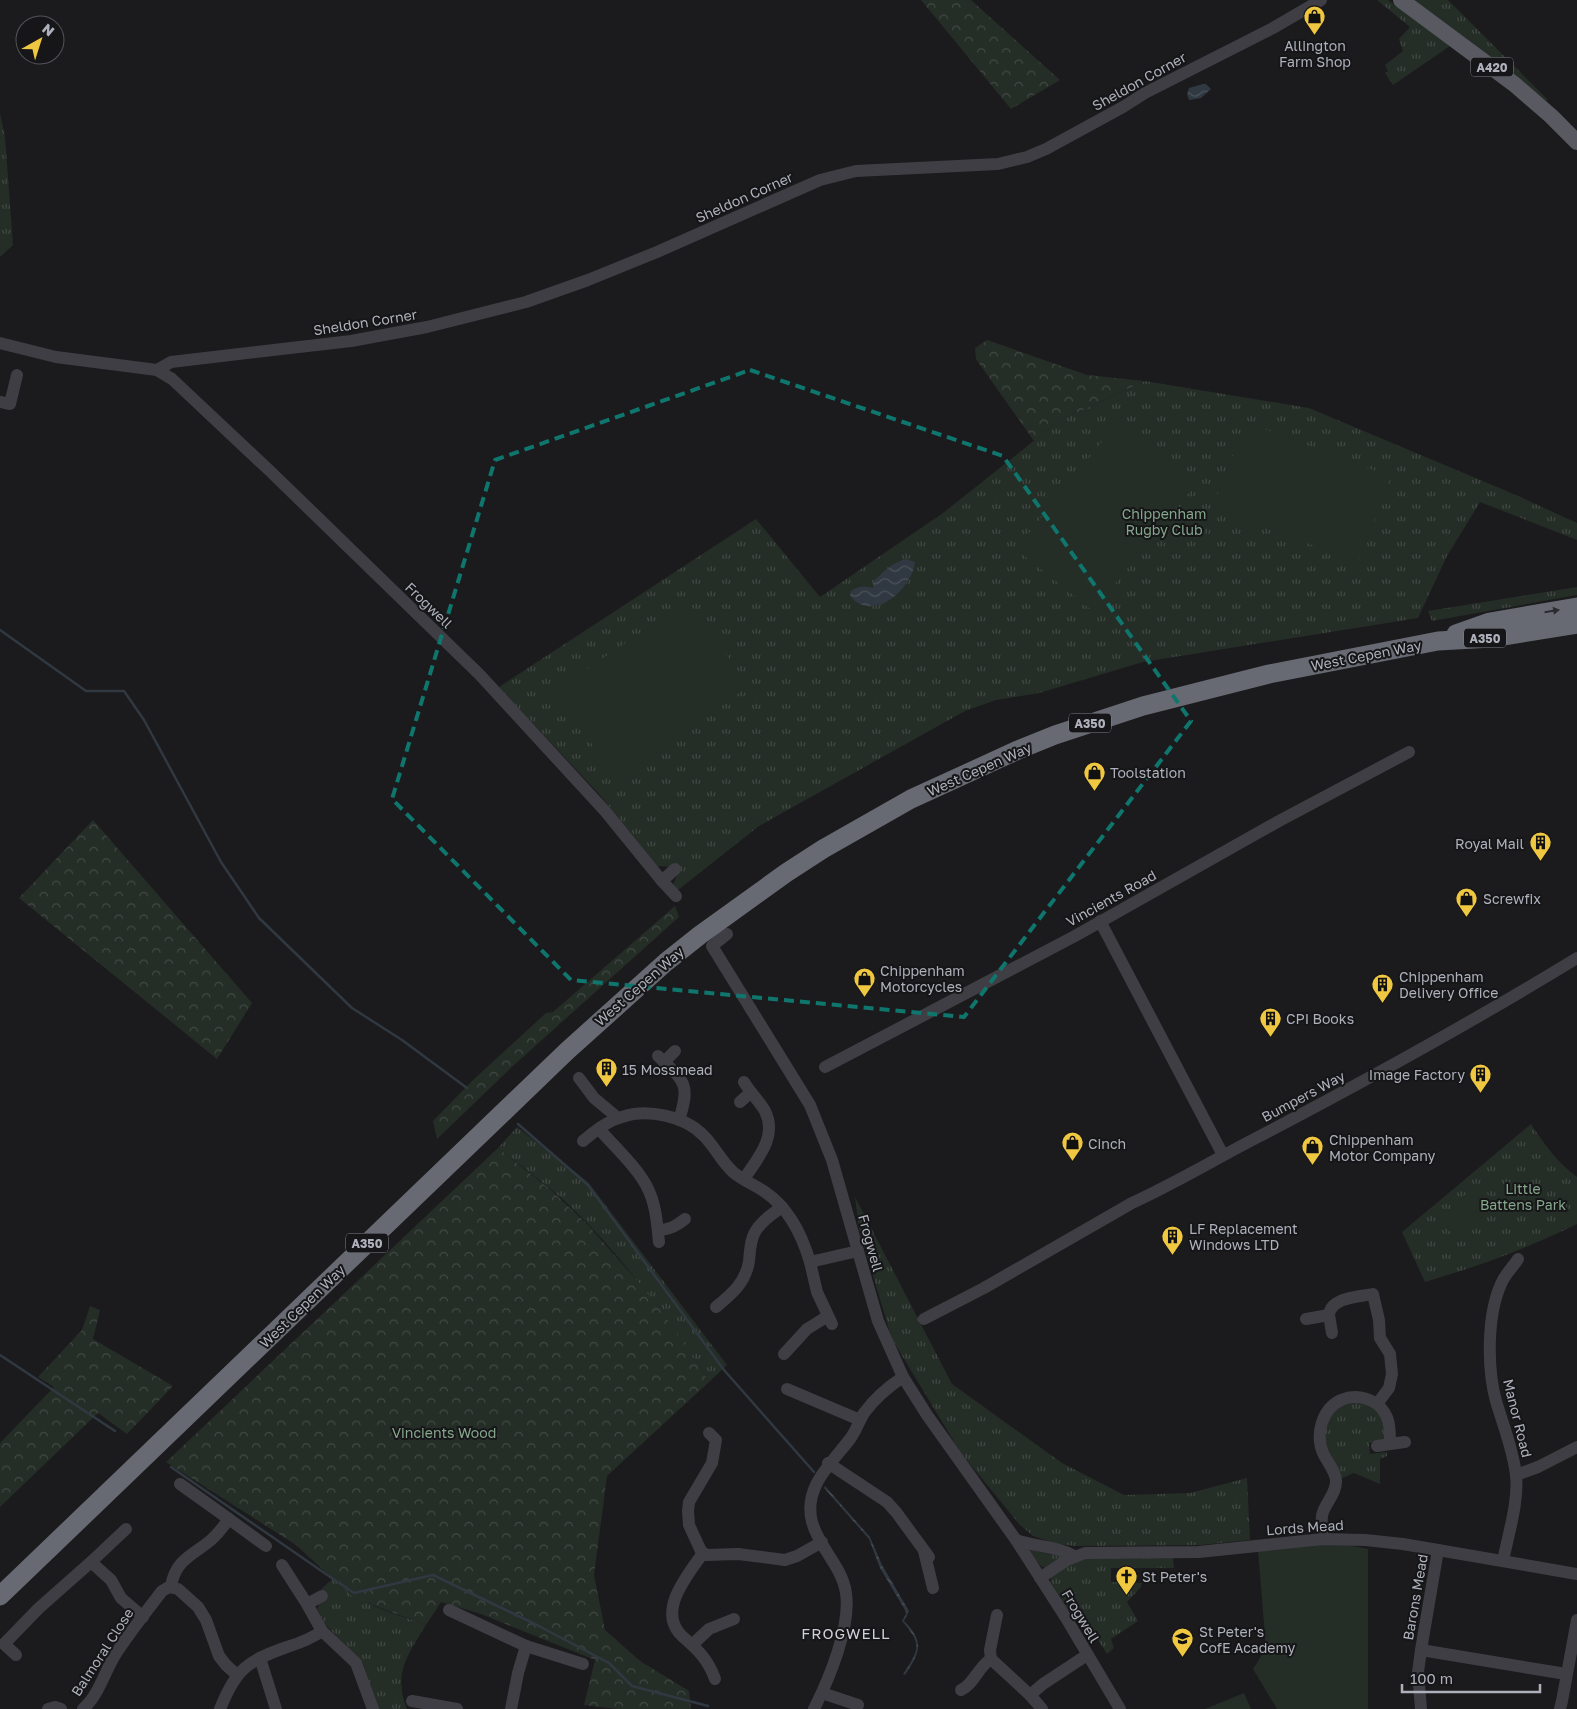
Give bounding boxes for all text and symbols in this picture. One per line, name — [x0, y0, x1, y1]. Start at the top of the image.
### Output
shop icon: Allington Farm Shop — [1303, 5, 1327, 36]
north arrow — [15, 15, 65, 65]
text: N — [39, 20, 58, 39]
place label: Allington Farm Shop — [1279, 37, 1351, 70]
street label: Sheldon Corner — [1089, 48, 1189, 114]
road number: A420 — [1471, 58, 1513, 76]
street label: Sheldon Corner — [693, 168, 796, 226]
street label: Sheldon Corner — [312, 305, 419, 339]
park label: Chippenham Rugby Club — [1122, 505, 1206, 538]
street label: Frogwell — [402, 578, 456, 632]
one-way arrow — [1545, 606, 1561, 614]
road number: A350 — [1464, 628, 1506, 648]
street label: West Cepen Way — [1309, 636, 1423, 674]
road number: A350 — [1069, 714, 1111, 732]
street label: West Cepen Way — [924, 738, 1034, 800]
shop icon: Toolstation — [1082, 760, 1106, 791]
place label: Toolstation — [1110, 764, 1186, 781]
building icon: Royal Mail — [1528, 831, 1552, 862]
place label: Royal Mail — [1455, 835, 1524, 852]
street label: Vincients Road — [1063, 866, 1159, 930]
shop icon: Screwfix — [1455, 886, 1479, 917]
place label: Screwfix — [1483, 890, 1541, 907]
street label: West Cepen Way — [591, 943, 687, 1029]
place label: Chippenham Motorcycles — [880, 962, 965, 995]
shop icon: Chippenham Motorcycles — [852, 966, 876, 997]
place label: Chippenham Delivery Office — [1399, 968, 1498, 1001]
building icon: Chippenham Delivery Office — [1371, 972, 1395, 1003]
building icon: CPI Books — [1258, 1006, 1282, 1037]
place label: CPI Books — [1286, 1010, 1354, 1027]
building icon: 15 Mossmead — [594, 1057, 618, 1088]
place label: 15 Mossmead — [622, 1061, 713, 1078]
building icon: Image Factory — [1469, 1062, 1493, 1093]
place label: Image Factory — [1369, 1066, 1465, 1083]
street label: Bumpers Way — [1259, 1067, 1348, 1125]
shop icon: Cinch — [1060, 1131, 1084, 1162]
place label: Chippenham Motor Company — [1329, 1131, 1436, 1164]
place label: Cinch — [1088, 1135, 1126, 1152]
shop icon: Chippenham Motor Company — [1301, 1135, 1325, 1166]
park label: Little Battens Park — [1480, 1180, 1566, 1213]
street label: Frogwell — [855, 1212, 887, 1274]
place label: LF Replacement Windows LTD — [1189, 1220, 1298, 1253]
building icon: LF Replacement Windows LTD — [1161, 1224, 1185, 1255]
road number: A350 — [346, 1234, 388, 1252]
street label: West Cepen Way — [256, 1261, 348, 1351]
street label: Manor Road — [1500, 1377, 1536, 1459]
park label: Vincients Wood — [392, 1424, 496, 1441]
street label: Lords Mead — [1266, 1516, 1344, 1538]
street label: Barons Mead — [1399, 1553, 1431, 1641]
church icon: St Peter's — [1114, 1564, 1138, 1595]
place label: St Peter's — [1142, 1568, 1207, 1585]
street label: Frogwell — [1059, 1586, 1103, 1646]
street label: Balmoral Close — [67, 1605, 137, 1699]
place label: St Peter's CofE Academy — [1199, 1623, 1296, 1656]
district label: FROGWELL — [801, 1624, 891, 1642]
school or university icon: St Peter's CofE Academy — [1171, 1627, 1195, 1658]
scale bar — [1402, 1662, 1540, 1694]
text: 100 m — [1410, 1669, 1453, 1687]

